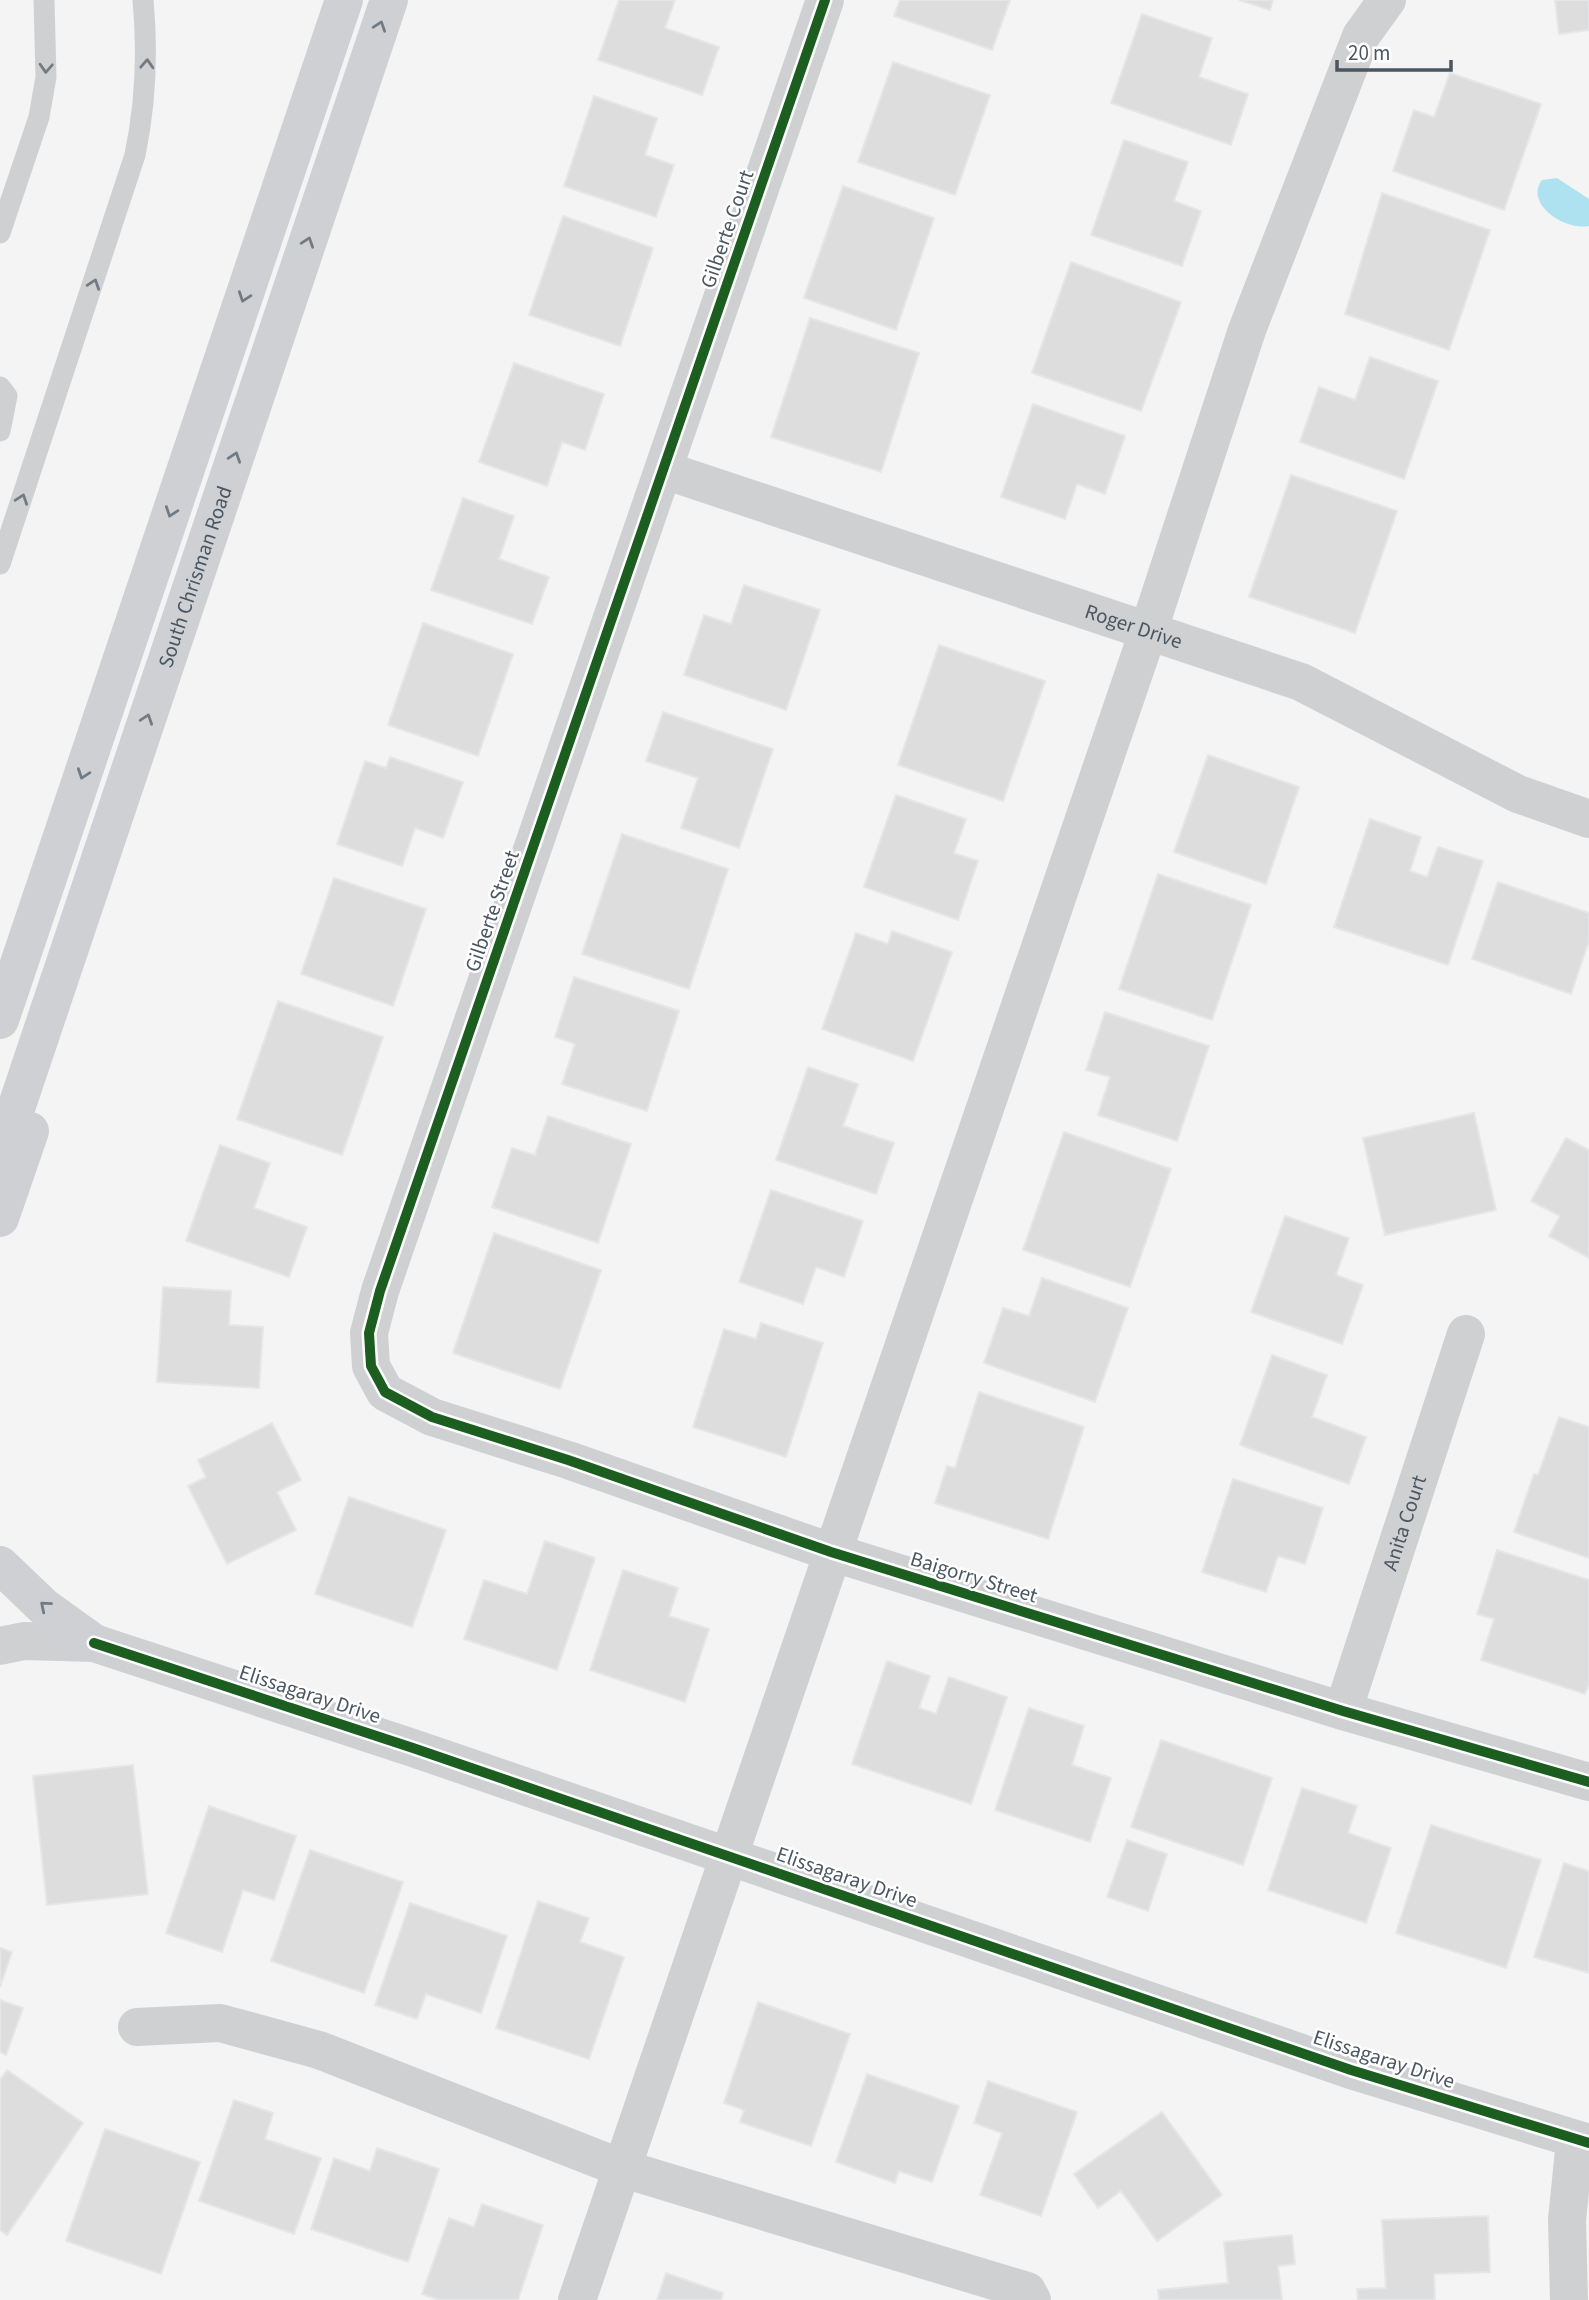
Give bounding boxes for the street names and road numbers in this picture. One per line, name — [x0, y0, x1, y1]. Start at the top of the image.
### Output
street label: Gilberte Court — [693, 166, 761, 292]
street label: South Chrisman Road — [150, 482, 239, 672]
street label: Roger Drive — [1081, 596, 1186, 656]
street label: Gilberte Street — [457, 846, 527, 976]
street label: Anita Court — [1375, 1471, 1434, 1574]
street label: Baigorry Street — [907, 1543, 1041, 1611]
street label: Elissagaray Drive — [235, 1657, 385, 1731]
street label: Elissagaray Drive — [772, 1839, 922, 1915]
street label: Elissagaray Drive — [1309, 2022, 1459, 2096]

